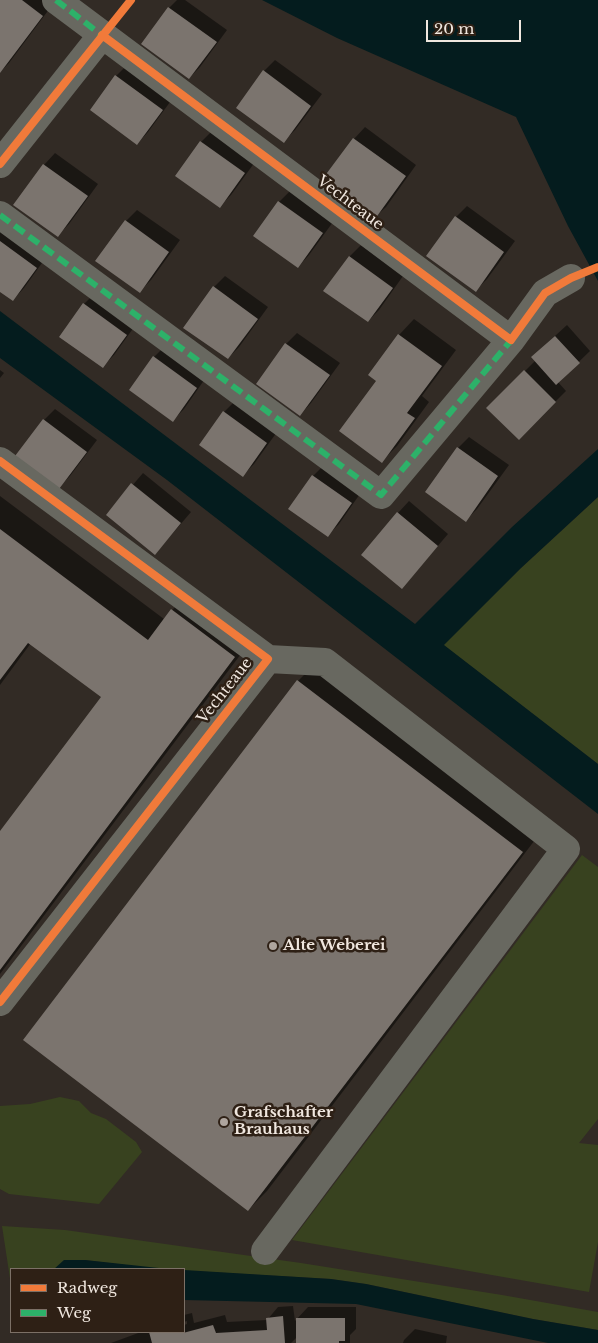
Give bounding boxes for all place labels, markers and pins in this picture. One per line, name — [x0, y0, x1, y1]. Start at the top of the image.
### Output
place label: Alte Weberei — [283, 937, 385, 955]
marker: Alte Weberei — [267, 940, 279, 952]
place label: Grafschafter Brauhaus — [234, 1104, 333, 1139]
marker: Grafschafter Brauhaus — [218, 1116, 230, 1128]

